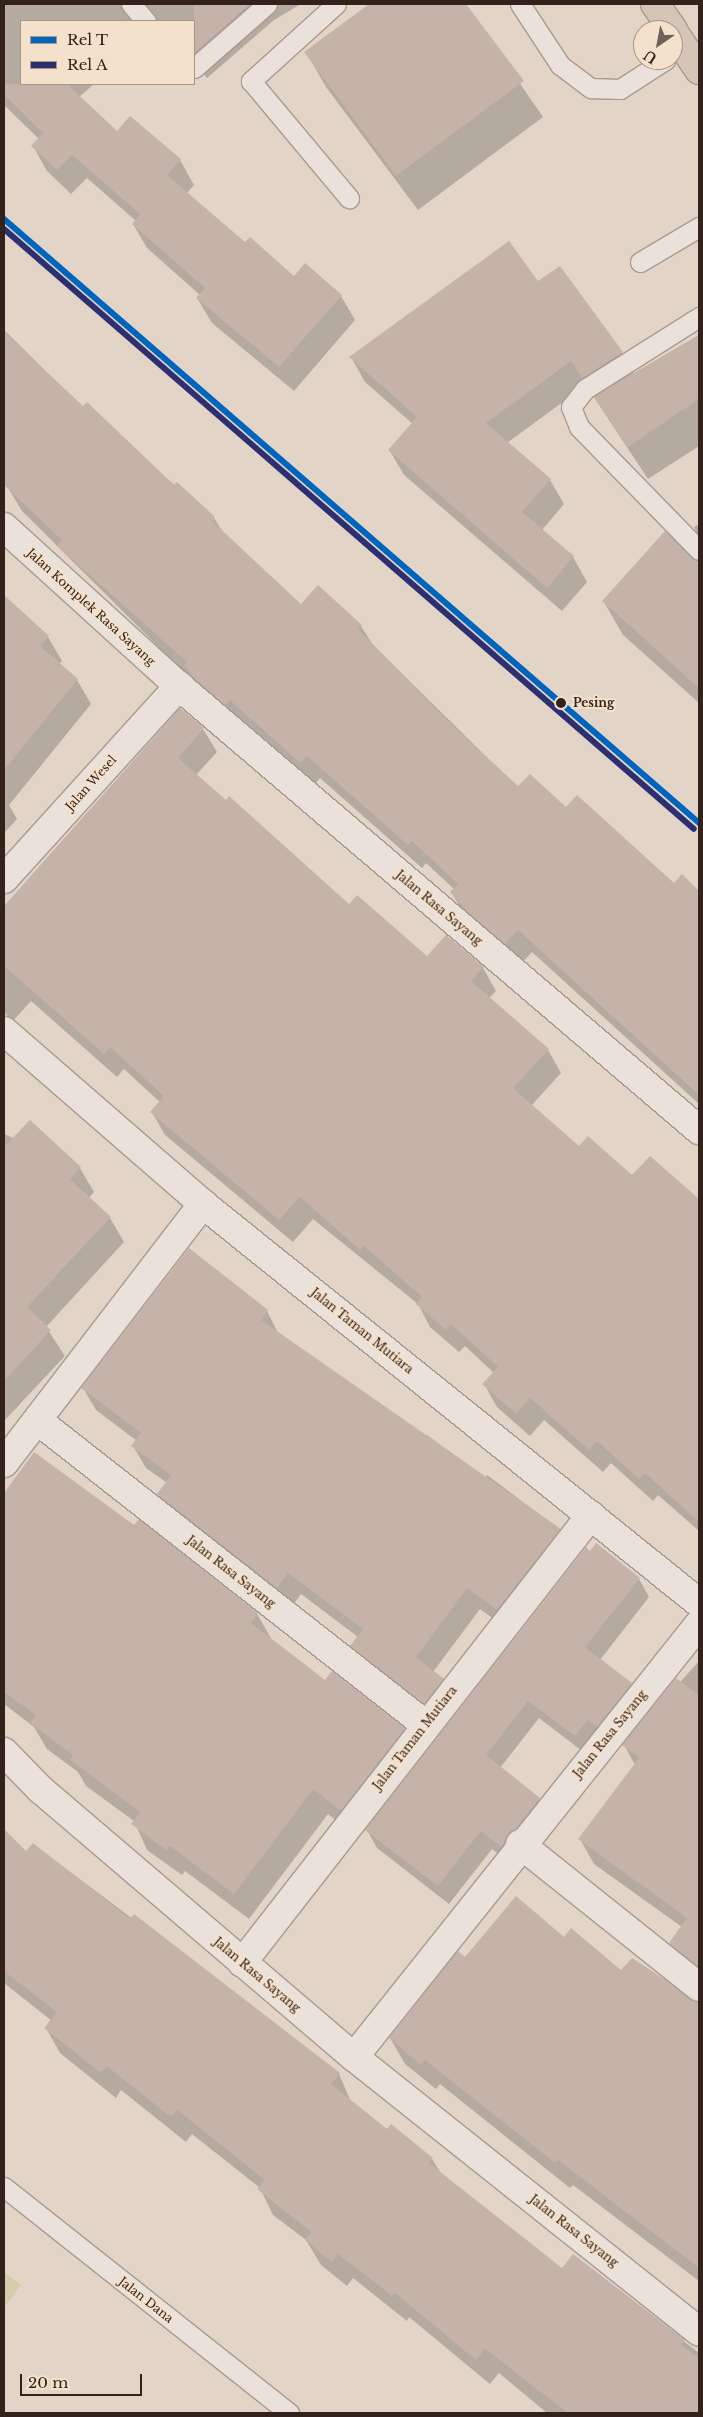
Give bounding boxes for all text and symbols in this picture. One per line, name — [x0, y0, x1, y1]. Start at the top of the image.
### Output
legend — [20, 20, 195, 85]
north arrow — [633, 20, 683, 70]
text: Rel T — [67, 30, 108, 49]
text: U — [640, 46, 660, 68]
text: Rel A — [67, 55, 107, 74]
street label: Jalan Komplek Rasa Sayang — [24, 545, 158, 669]
marker: Pesing — [553, 695, 569, 711]
place label: Pesing — [573, 696, 614, 710]
street label: Jalan Wesel — [62, 752, 120, 814]
street label: Jalan Rasa Sayang — [393, 868, 485, 948]
street label: Jalan Taman Mutiara — [308, 1285, 416, 1377]
street label: Jalan Rasa Sayang — [184, 1533, 278, 1611]
street label: Jalan Taman Mutiara — [370, 1683, 460, 1793]
street label: Jalan Rasa Sayang — [570, 1687, 650, 1781]
street label: Jalan Rasa Sayang — [211, 1935, 303, 2015]
street label: Jalan Rasa Sayang — [527, 2192, 621, 2270]
street label: Jalan Dana — [116, 2274, 176, 2326]
scale bar — [22, 2364, 145, 2396]
text: 20 m — [28, 2373, 68, 2392]

